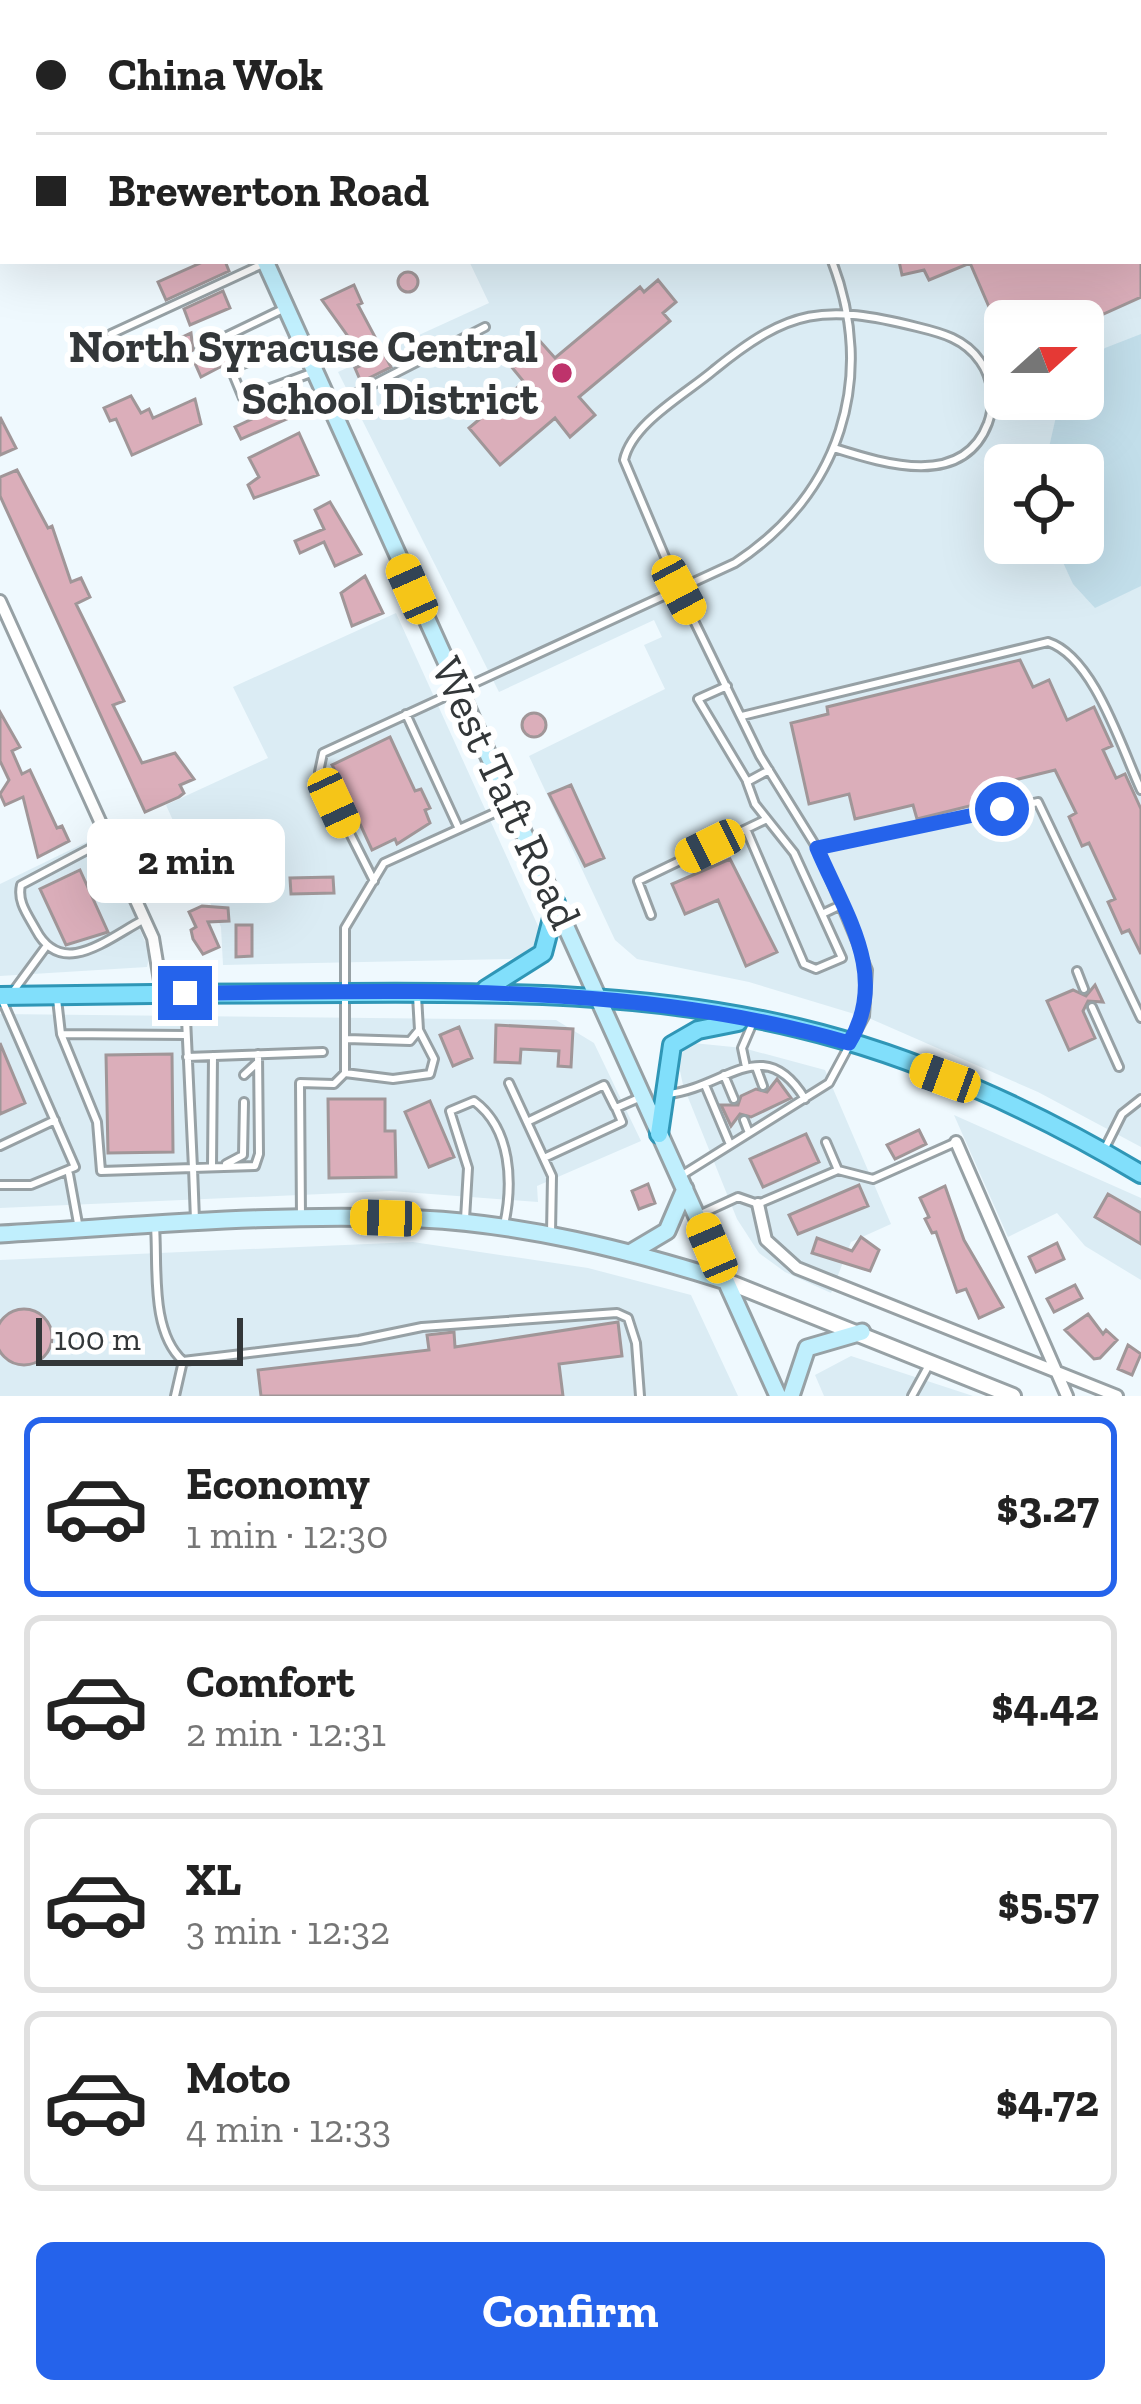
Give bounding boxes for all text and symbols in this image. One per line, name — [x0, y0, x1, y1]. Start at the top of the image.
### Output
text: China Wok — [108, 48, 323, 102]
text: Brewerton Road — [108, 164, 429, 218]
north arrow — [984, 300, 1104, 420]
map controls — [984, 300, 1104, 564]
place label: North Syracuse Central School District — [69, 320, 539, 426]
marker: North Syracuse Central School District — [549, 360, 575, 386]
button: locate — [984, 444, 1104, 564]
car — [381, 549, 443, 629]
car — [646, 550, 712, 630]
street label: West Taft Road — [420, 649, 593, 938]
car — [302, 763, 366, 843]
route start — [975, 782, 1029, 836]
car — [670, 814, 750, 878]
callout: 2 min — [86, 819, 284, 903]
text: 2 min — [137, 837, 235, 884]
route end — [158, 966, 212, 1020]
car — [905, 1049, 985, 1107]
car — [349, 1199, 423, 1237]
car — [681, 1208, 743, 1288]
scale bar — [36, 1312, 243, 1365]
text: 100 m — [54, 1319, 141, 1358]
icon: car — [42, 1453, 150, 1561]
text: Economy — [186, 1457, 370, 1511]
text: $3.27 — [996, 1480, 1099, 1534]
text: 1 min · 12:30 — [186, 1511, 388, 1558]
icon: car — [42, 1651, 150, 1759]
text: Comfort — [186, 1655, 354, 1709]
text: $4.42 — [991, 1678, 1099, 1732]
text: 2 min · 12:31 — [186, 1709, 386, 1756]
icon: car — [42, 1849, 150, 1957]
text: XL — [186, 1853, 241, 1907]
text: $5.57 — [997, 1876, 1099, 1930]
text: 3 min · 12:32 — [186, 1907, 390, 1954]
icon: car — [42, 2047, 150, 2155]
text: Moto — [186, 2051, 291, 2105]
text: $4.72 — [996, 2074, 1099, 2128]
text: 4 min · 12:33 — [186, 2105, 391, 2152]
button: Confirm — [36, 2242, 1105, 2380]

